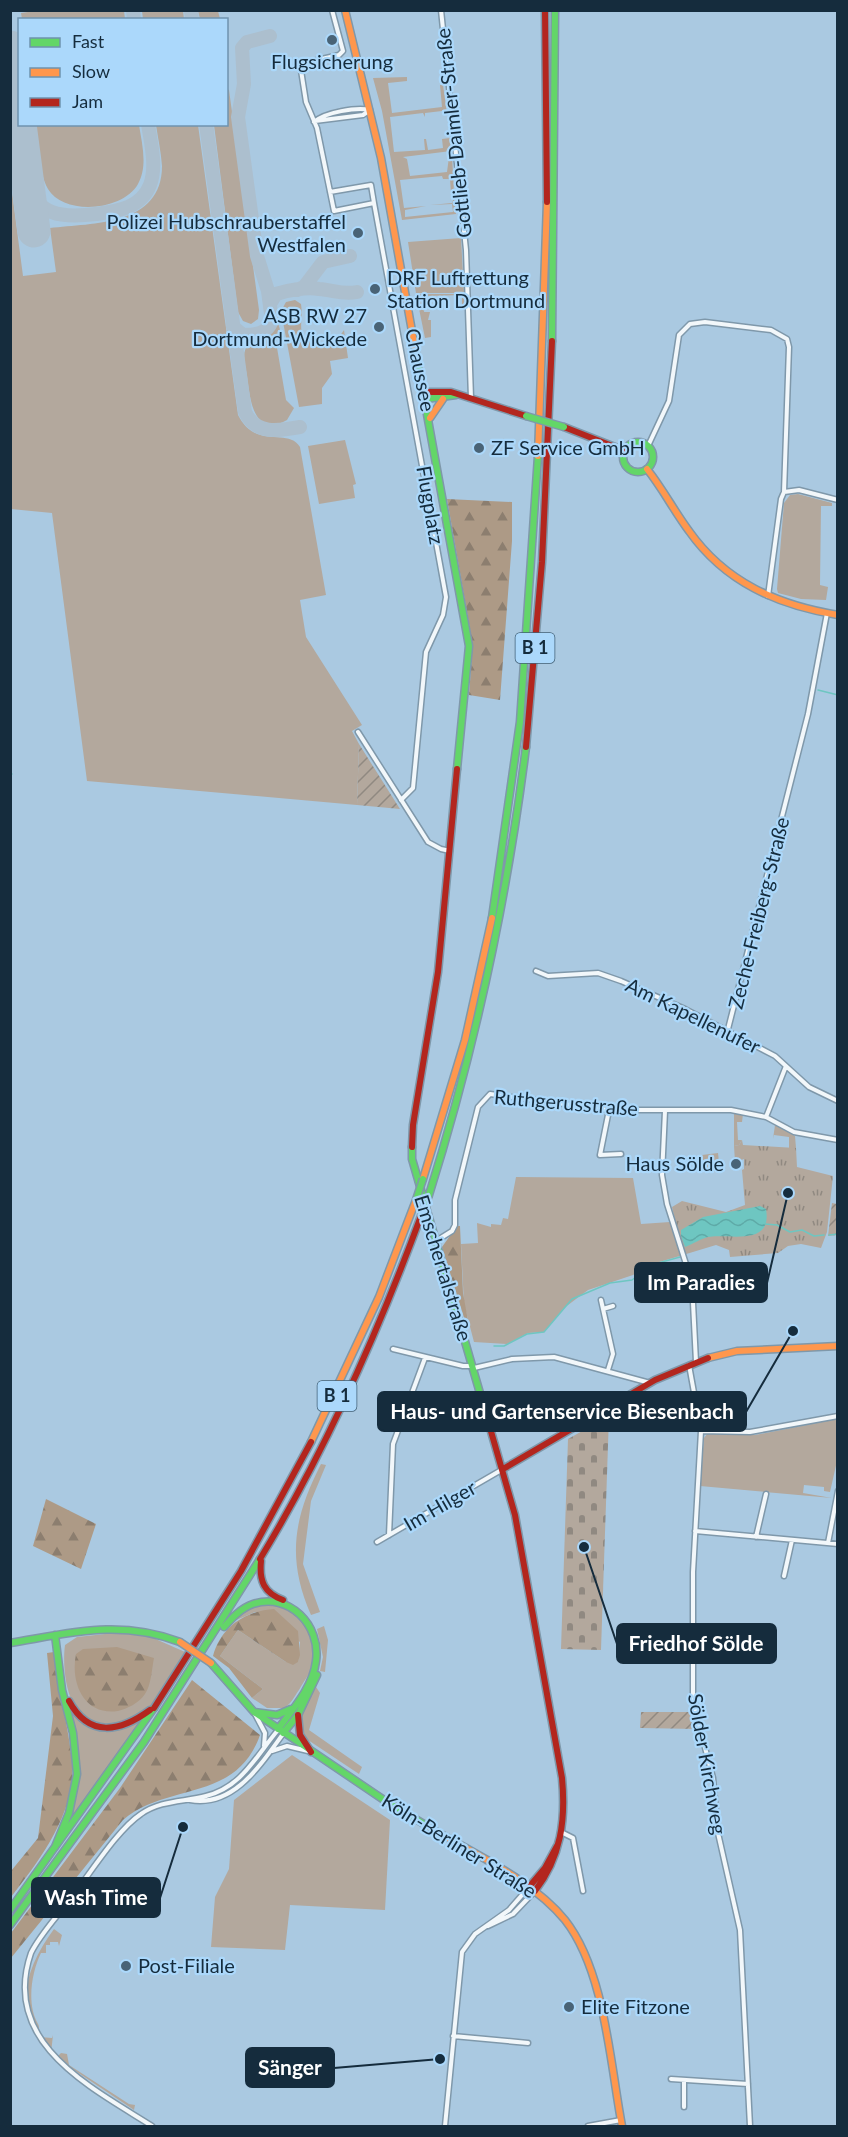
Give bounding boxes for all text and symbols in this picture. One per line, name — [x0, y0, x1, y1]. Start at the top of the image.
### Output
legend — [18, 18, 228, 126]
street label: Gottlieb-Daimler-Straße — [430, 27, 476, 239]
text: Fast — [72, 30, 105, 52]
marker: Flugsicherung — [325, 33, 339, 47]
place label: Flugsicherung — [271, 49, 393, 73]
text: Slow — [72, 60, 110, 82]
text: Jam — [72, 90, 103, 112]
place label: Polizei Hubschrauberstaffel Westfalen — [106, 209, 346, 256]
marker: Polizei Hubschrauberstaffel Westfalen — [351, 226, 365, 240]
place label: DRF Luftrettung Station Dortmund — [387, 265, 545, 312]
marker: DRF Luftrettung Station Dortmund — [368, 282, 382, 296]
place label: ASB RW 27 Dortmund-Wickede — [192, 303, 367, 350]
marker: ASB RW 27 Dortmund-Wickede — [372, 320, 386, 334]
street label: Chaussee — [401, 326, 441, 413]
place label: ZF Service GmbH — [491, 435, 645, 459]
marker: ZF Service GmbH — [472, 441, 486, 455]
street label: Flugplatz — [412, 464, 450, 546]
road number: B 1 — [516, 633, 554, 663]
street label: Zeche-Freiberg-Straße — [723, 814, 793, 1011]
street label: Am Kapellenufer — [622, 972, 765, 1058]
street label: Ruthgerusstraße — [493, 1084, 639, 1120]
place label: Haus Sölde — [626, 1151, 724, 1175]
marker: Haus Sölde — [729, 1157, 743, 1171]
street label: Emschertalstraße — [410, 1192, 478, 1344]
callout: Im Paradies — [635, 1263, 767, 1302]
text: Im Paradies — [647, 1269, 755, 1294]
road number: B 1 — [318, 1381, 356, 1411]
callout: Haus- und Gartenservice Biesenbach — [378, 1392, 746, 1431]
text: Haus- und Gartenservice Biesenbach — [390, 1398, 734, 1423]
street label: Im Hilger — [399, 1474, 481, 1535]
callout: Friedhof Sölde — [617, 1624, 776, 1663]
text: Friedhof Sölde — [628, 1630, 764, 1655]
street label: Sölder Kirchweg — [684, 1691, 732, 1836]
street label: Köln-Berliner Straße — [378, 1788, 541, 1902]
callout: Wash Time — [32, 1878, 160, 1917]
text: Wash Time — [44, 1884, 148, 1909]
place label: Post-Filiale — [138, 1953, 235, 1977]
marker: Post-Filiale — [119, 1959, 133, 1973]
place label: Elite Fitzone — [581, 1994, 690, 2018]
marker: Elite Fitzone — [562, 2000, 576, 2014]
callout: Sänger — [246, 2048, 334, 2087]
text: Sänger — [258, 2054, 322, 2079]

